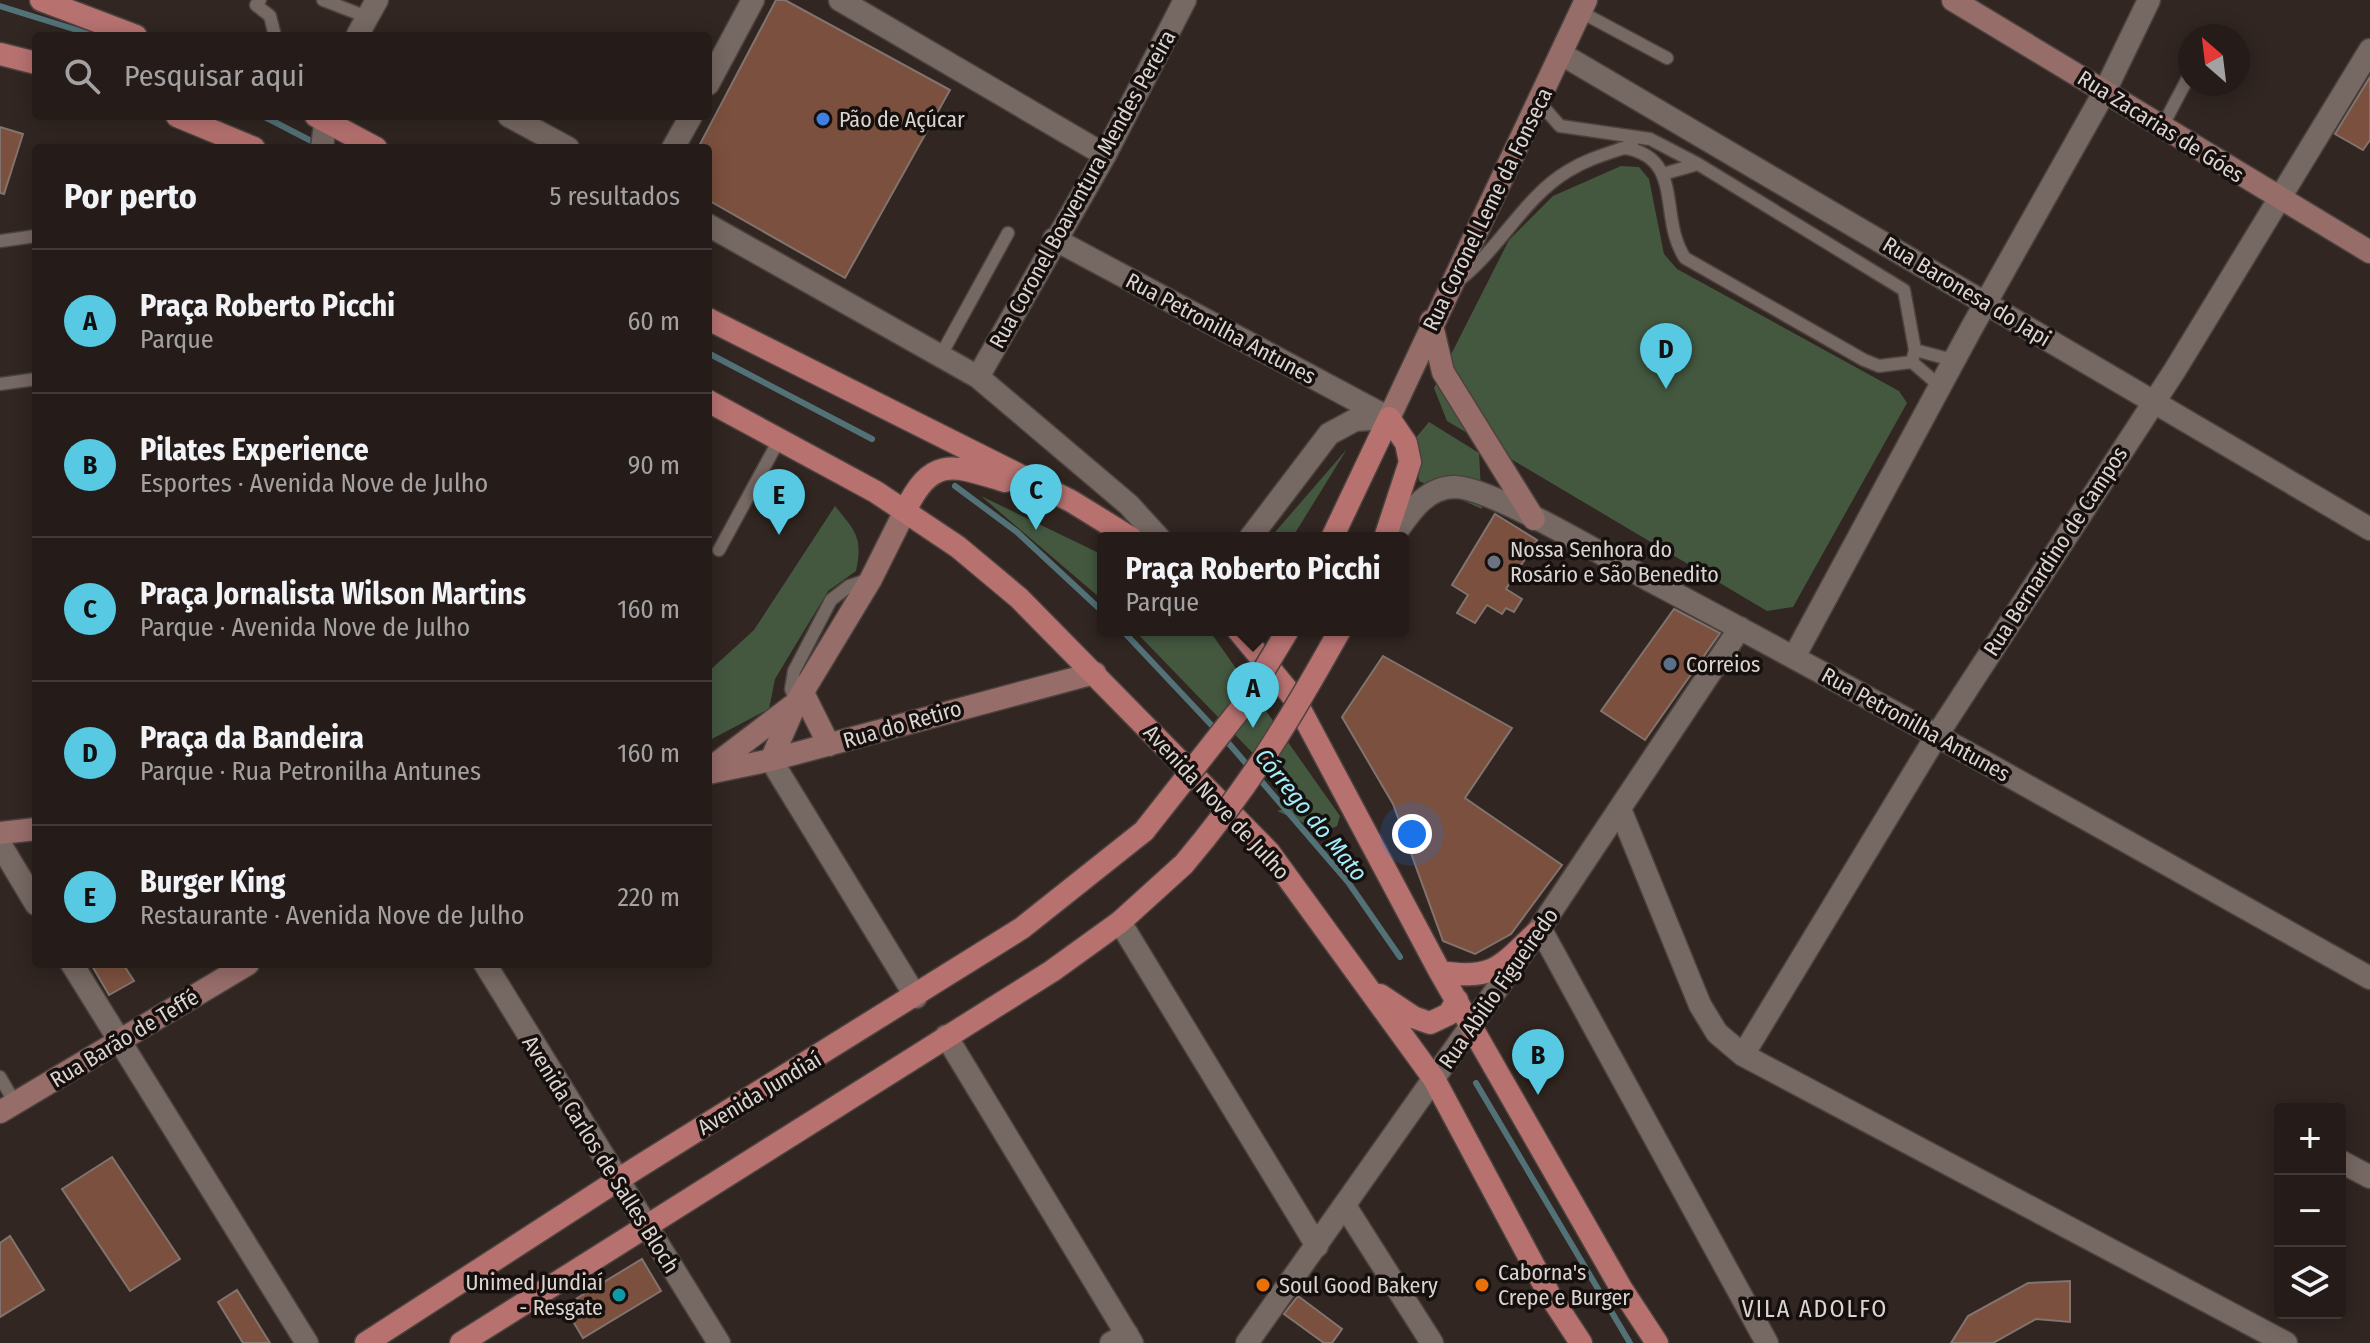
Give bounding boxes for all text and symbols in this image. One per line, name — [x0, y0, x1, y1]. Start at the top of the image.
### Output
north arrow — [2178, 24, 2250, 96]
street label: Rua Coronel Boaventura Mendes Pereira — [983, 25, 1181, 353]
search box — [32, 32, 712, 120]
icon: search — [60, 54, 104, 98]
text: Pesquisar aqui — [124, 58, 305, 94]
street label: Rua Zacarias de Góes — [2073, 64, 2249, 188]
street label: Rua Coronel Leme da Fonseca — [1417, 83, 1558, 335]
place label: Pão de Açúcar — [839, 106, 965, 133]
marker: Pão de Açúcar — [814, 110, 832, 128]
text: Por perto — [64, 176, 197, 217]
text: 5 resultados — [549, 181, 680, 212]
street label: Rua Baronesa do Japi — [1878, 231, 2056, 352]
street label: Rua Petronilha Antunes — [1121, 267, 1320, 390]
text: Praça Roberto Picchi — [140, 288, 395, 324]
text: A — [83, 306, 97, 337]
text: 60 m — [627, 306, 680, 337]
pin: D — [1640, 323, 1692, 389]
text: Parque — [140, 324, 214, 355]
text: Pilates Experience — [140, 432, 369, 468]
street label: Rua Bernardino de Campos — [1978, 441, 2133, 661]
text: B — [83, 450, 97, 481]
text: 90 m — [628, 450, 680, 481]
pin: C — [1010, 464, 1062, 530]
text: Esportes · Avenida Nove de Julho — [140, 468, 488, 499]
pin: E — [753, 469, 805, 535]
popup — [1097, 532, 1409, 636]
place label: Nossa Senhora do Rosário e São Benedito — [1510, 536, 1719, 588]
text: Praça Roberto Picchi — [1126, 551, 1381, 587]
marker: Nossa Senhora do Rosário e São Benedito — [1485, 553, 1503, 571]
text: Praça Jornalista Wilson Martins — [140, 576, 526, 612]
text: Parque — [1126, 587, 1199, 618]
text: C — [83, 594, 97, 625]
text: 160 m — [617, 594, 680, 625]
text: Parque · Avenida Nove de Julho — [140, 612, 470, 643]
place label: Correios — [1686, 651, 1760, 678]
marker: Correios — [1661, 655, 1679, 673]
street label: Rua Petronilha Antunes — [1817, 661, 2015, 787]
pin: A — [1227, 662, 1279, 728]
street label: Rua do Retiro — [840, 695, 964, 754]
street label: Avenida Nove de Julho — [1138, 719, 1295, 885]
text: Praça da Bandeira — [140, 720, 364, 756]
text: D — [82, 738, 98, 769]
text: 160 m — [617, 738, 680, 769]
water label: Córrego do Mato — [1249, 743, 1373, 887]
text: Parque · Rua Petronilha Antunes — [140, 756, 481, 787]
your location — [1392, 814, 1432, 854]
text: Burger King — [140, 864, 286, 900]
text: E — [84, 882, 96, 913]
text: 220 m — [617, 882, 680, 913]
text: Restaurante · Avenida Nove de Julho — [140, 900, 524, 931]
street label: Rua Abilio Figueiredo — [1433, 903, 1564, 1074]
street label: Rua Barão de Teffé — [45, 983, 203, 1093]
pin: B — [1512, 1029, 1564, 1095]
street label: Avenida Carlos de Salles Bloch — [516, 1031, 685, 1278]
street label: Avenida Jundiaí — [692, 1046, 827, 1141]
map controls — [2274, 1103, 2346, 1319]
button: + — [2274, 1103, 2346, 1175]
button: − — [2274, 1175, 2346, 1247]
button: layers — [2274, 1247, 2346, 1319]
place label: Caborna's Crepe e Burger — [1498, 1259, 1630, 1311]
place label: Unimed Jundiaí - Resgate — [465, 1269, 603, 1321]
place label: Soul Good Bakery — [1279, 1272, 1438, 1299]
marker: Soul Good Bakery — [1254, 1276, 1272, 1294]
marker: Caborna's Crepe e Burger — [1473, 1276, 1491, 1294]
marker: Unimed Jundiaí - Resgate — [610, 1286, 628, 1304]
district label: VILA ADOLFO — [1742, 1295, 1888, 1323]

